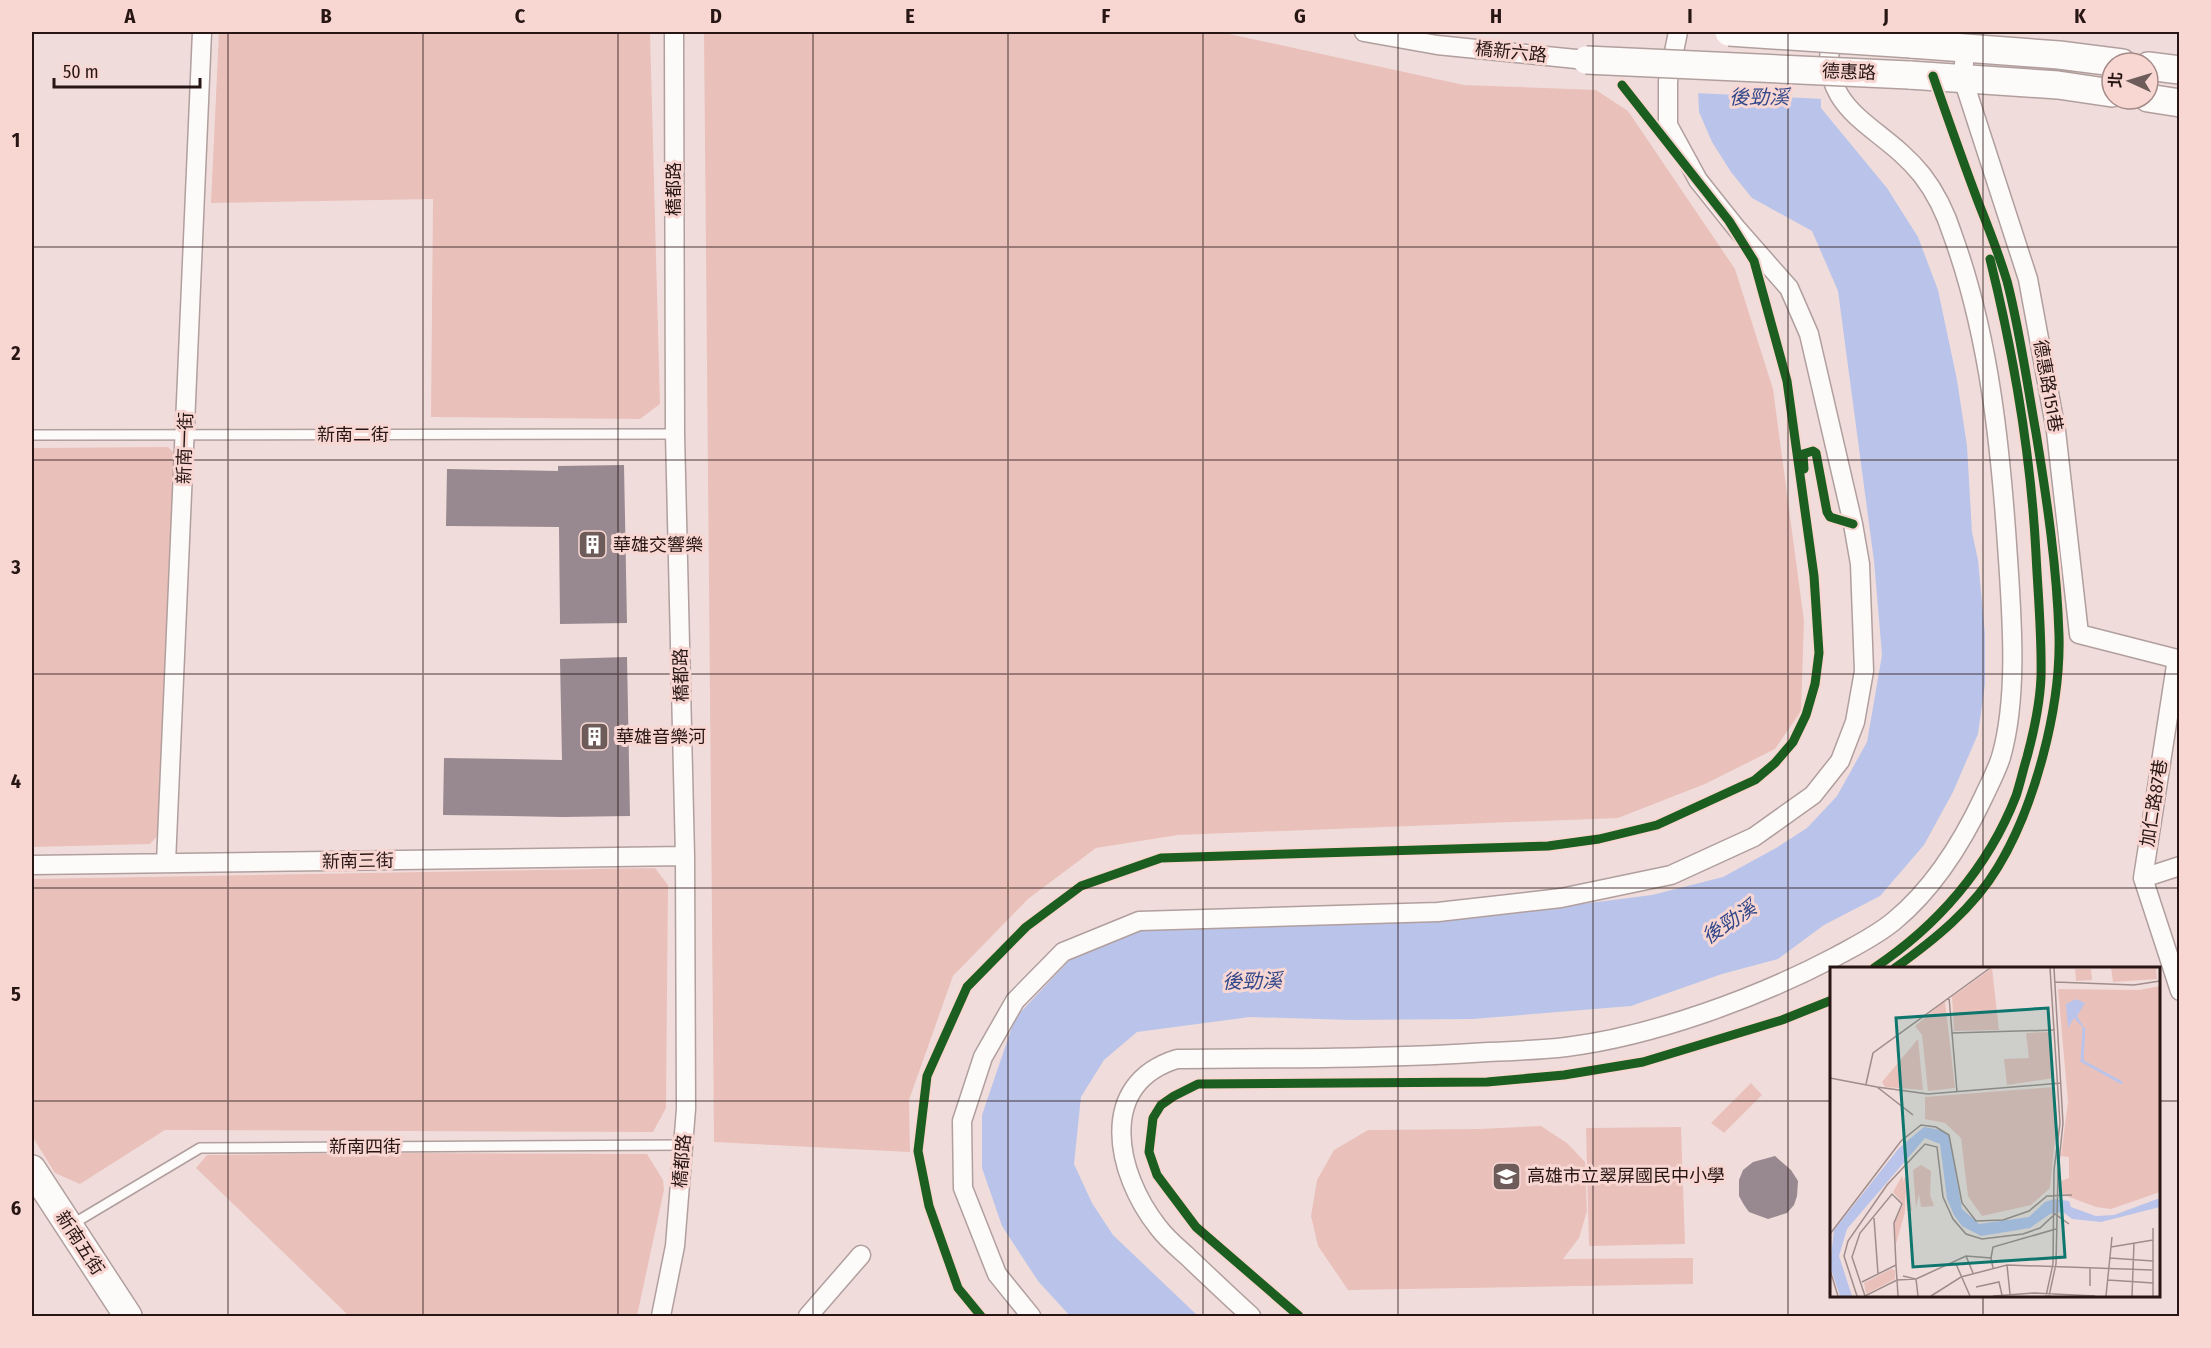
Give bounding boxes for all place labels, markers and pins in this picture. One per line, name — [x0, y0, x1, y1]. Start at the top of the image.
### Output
building icon: 華雄交響樂 — [576, 529, 608, 561]
place label: 華雄交響樂 — [613, 534, 703, 556]
building icon: 華雄音樂河 — [579, 721, 611, 753]
place label: 華雄音樂河 — [616, 726, 706, 748]
school or university icon: 高雄市立翠屏國民中小學 — [1490, 1160, 1522, 1192]
place label: 高雄市立翠屏國民中小學 — [1527, 1165, 1725, 1187]

